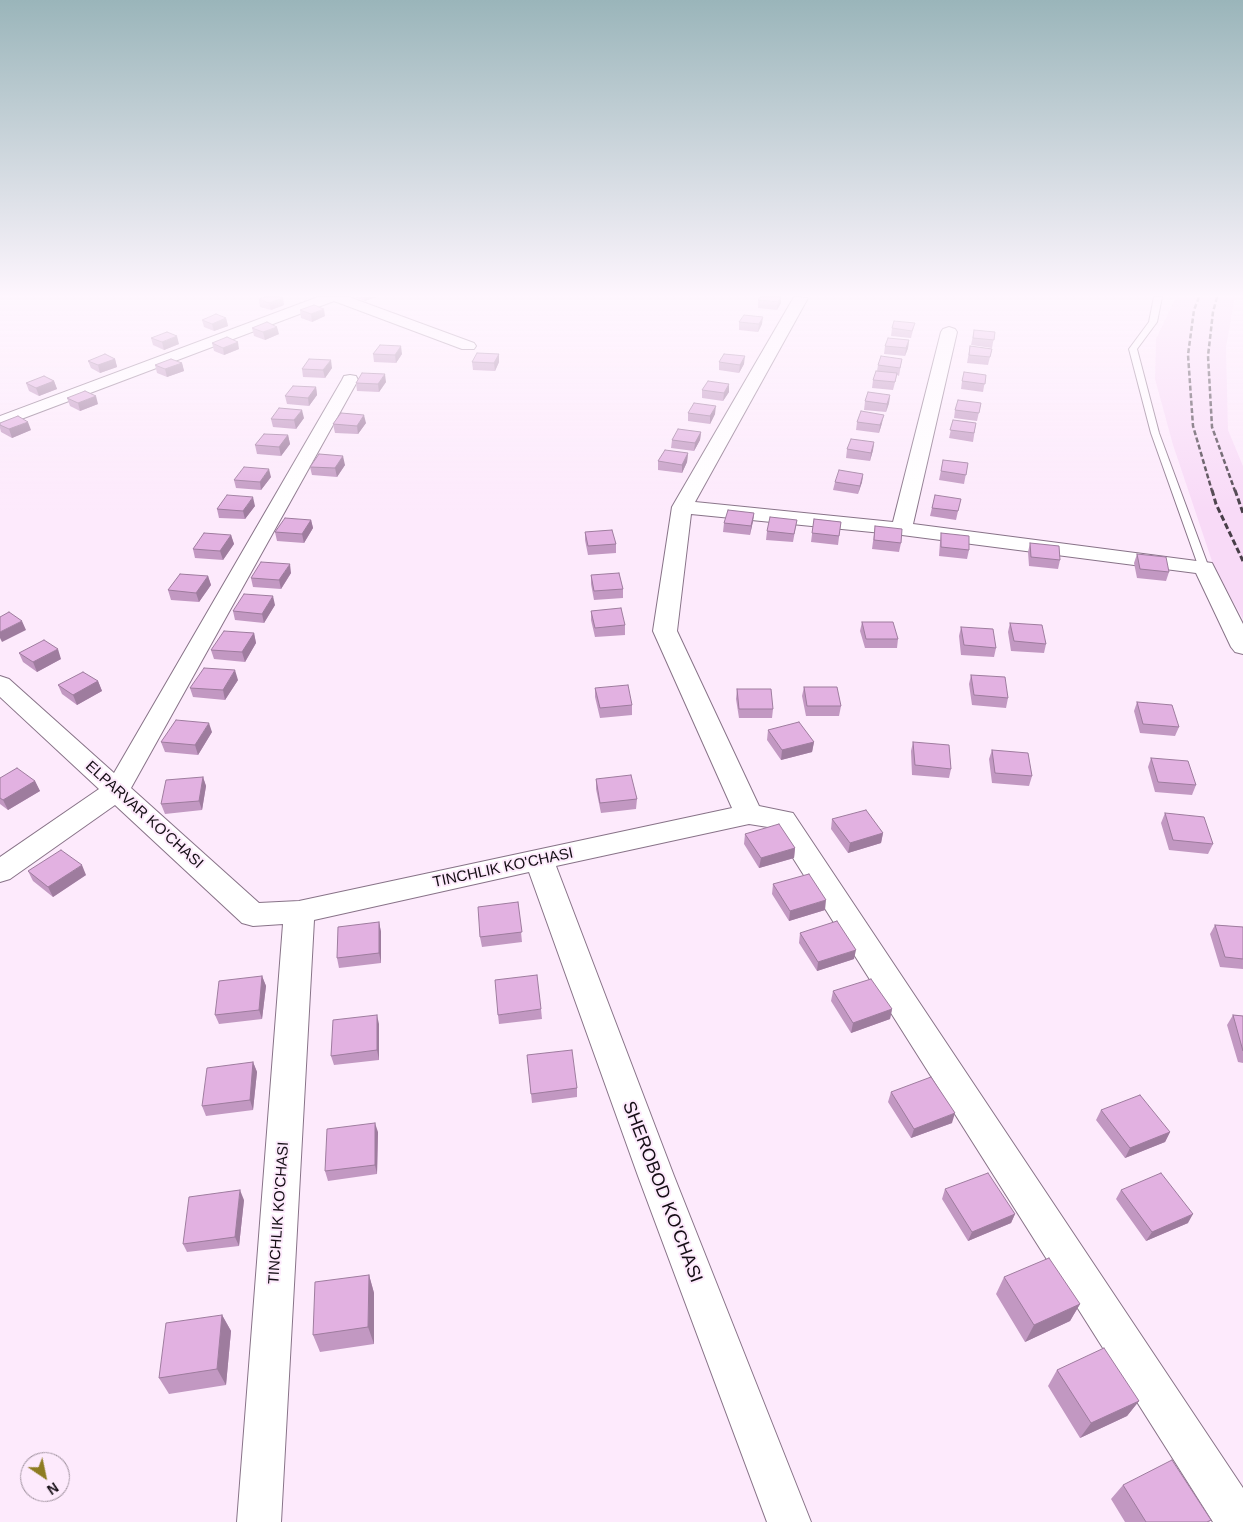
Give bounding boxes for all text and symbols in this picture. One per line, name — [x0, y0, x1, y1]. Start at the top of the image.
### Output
street label: ELPARVAR KO'CHASI — [81, 757, 207, 873]
street label: TINCHLIK KO'CHASI — [431, 844, 575, 892]
street label: SHEROBOD KO'CHASI — [617, 1098, 707, 1286]
street label: TINCHLIK KO'CHASI — [265, 1141, 293, 1285]
north arrow — [20, 1452, 70, 1502]
text: N — [44, 1479, 61, 1498]

